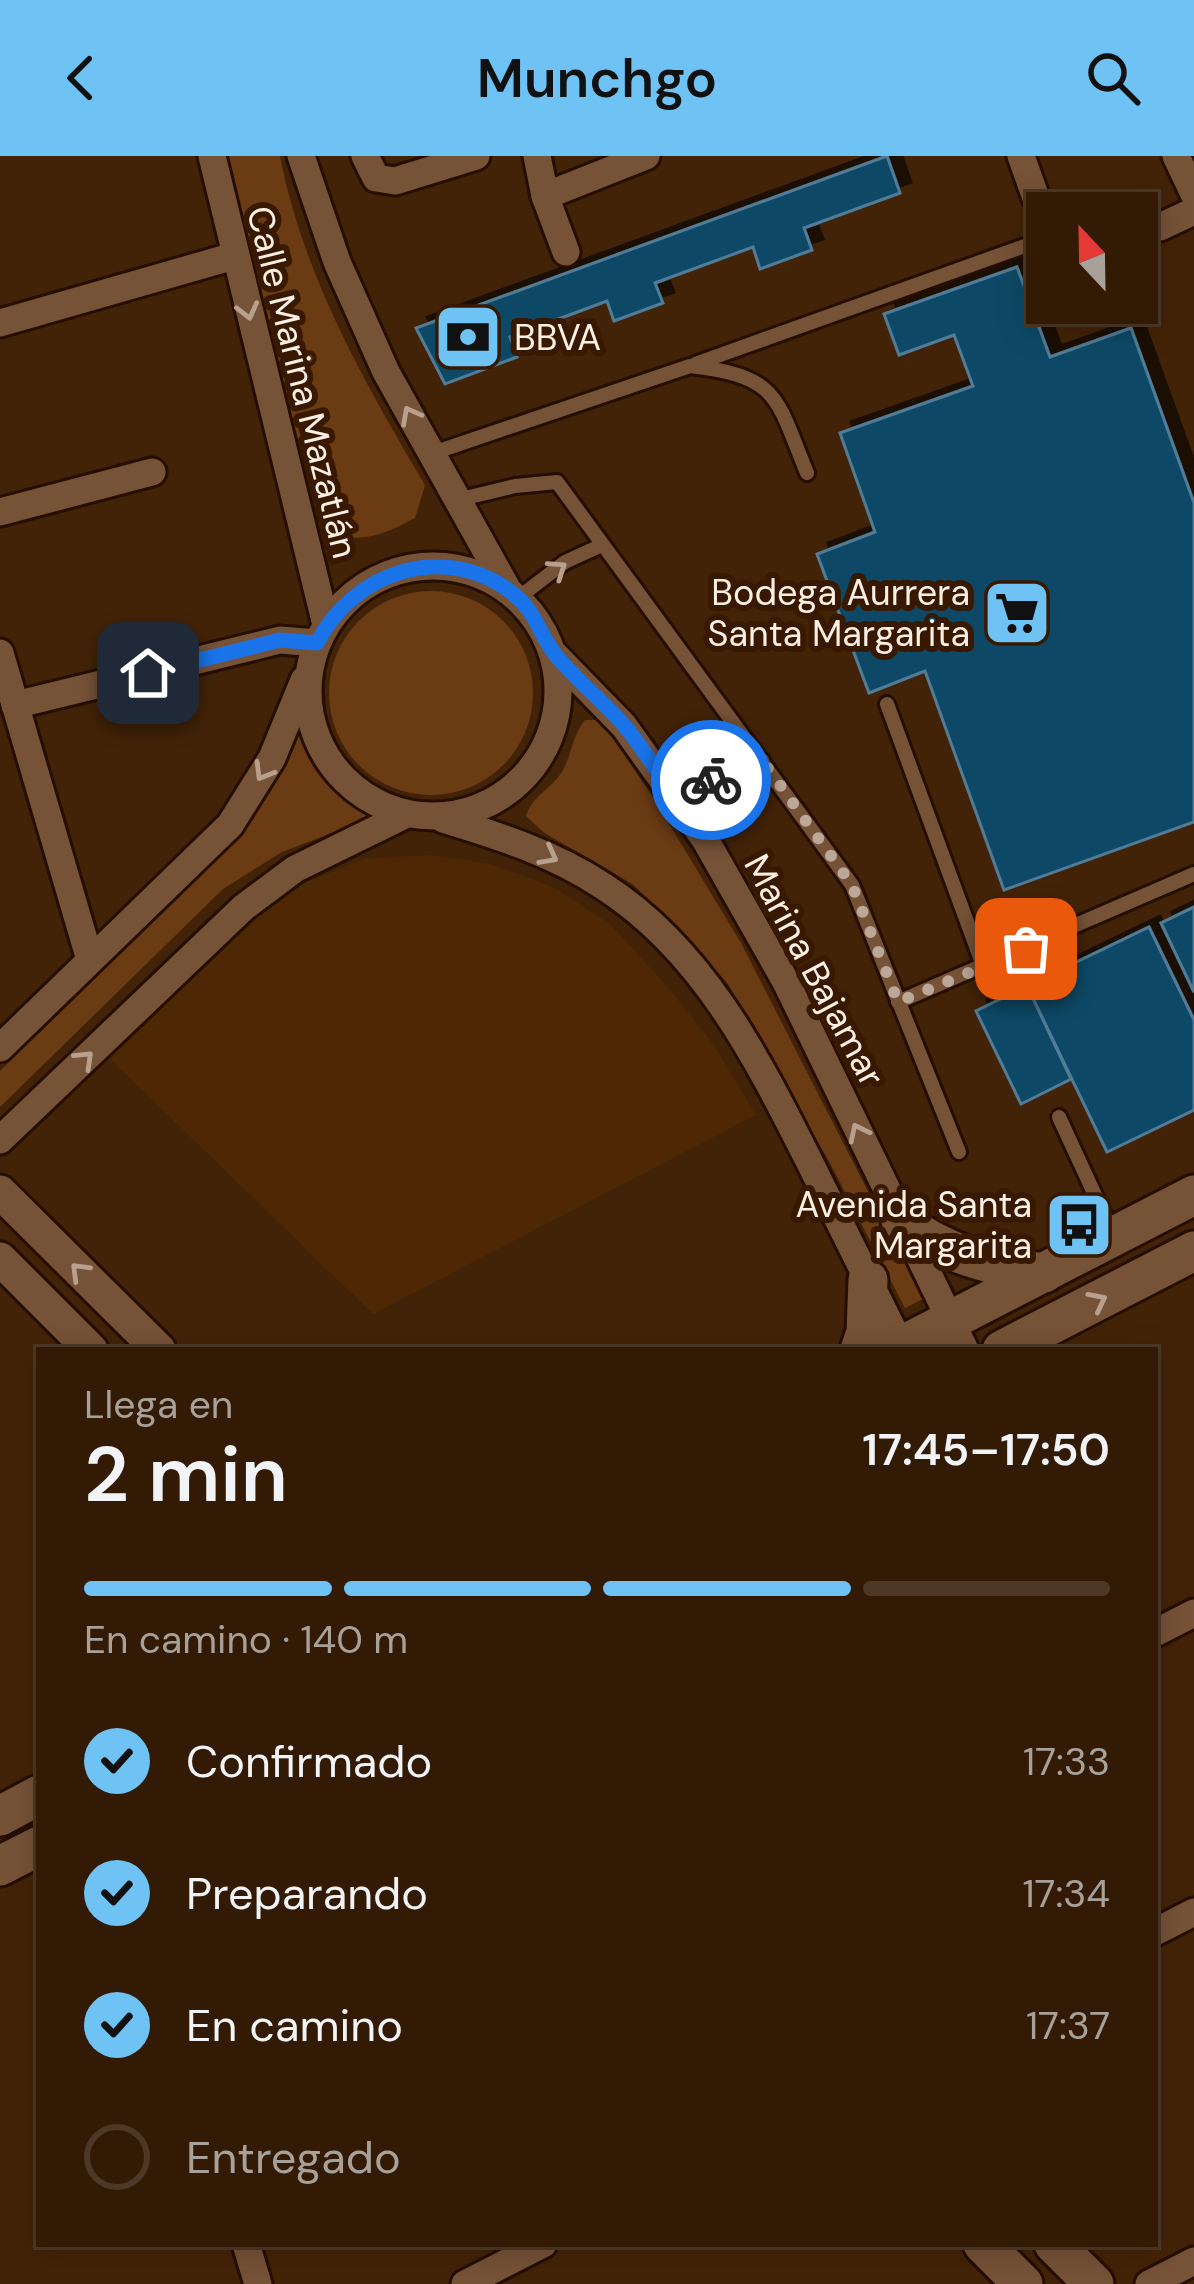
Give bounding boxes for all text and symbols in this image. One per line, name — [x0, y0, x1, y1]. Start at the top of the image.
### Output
text: Munchgo — [477, 43, 717, 114]
icon: back — [48, 45, 114, 111]
icon: search — [1080, 45, 1146, 111]
north arrow — [1026, 192, 1158, 324]
map controls — [1026, 192, 1158, 324]
street label: Calle Marina Mazatlán — [236, 201, 369, 563]
one-way arrow — [234, 300, 259, 320]
bank icon: BBVA — [433, 302, 503, 372]
place label: BBVA — [514, 314, 601, 361]
one-way arrow — [401, 406, 424, 427]
one-way arrow — [545, 561, 567, 583]
place label: Bodega Aurrera Santa Margarita — [708, 569, 970, 657]
supermarket icon: Bodega Aurrera Santa Margarita — [982, 578, 1052, 648]
pin — [97, 622, 199, 724]
icon: home — [115, 640, 181, 706]
courier — [651, 720, 771, 840]
icon: bike — [678, 747, 744, 813]
one-way arrow — [254, 759, 277, 781]
one-way arrow — [536, 842, 557, 865]
street label: Marina Bajamar — [734, 846, 895, 1094]
pin — [975, 898, 1077, 1000]
icon: bag — [993, 916, 1059, 982]
one-way arrow — [71, 1051, 92, 1073]
one-way arrow — [849, 1123, 872, 1144]
place label: Avenida Santa Margarita — [796, 1181, 1032, 1269]
bus stop icon: Avenida Santa Margarita — [1044, 1190, 1114, 1260]
one-way arrow — [71, 1263, 93, 1285]
one-way arrow — [1086, 1291, 1107, 1315]
text: Llega en — [84, 1379, 233, 1430]
text: 17:45–17:50 — [862, 1420, 1110, 1479]
text: 2 min — [84, 1424, 288, 1525]
text: En camino · 140 m — [84, 1614, 408, 1665]
icon: check — [84, 1728, 150, 1794]
text: Confirmado — [186, 1732, 432, 1791]
text: 17:33 — [1023, 1736, 1110, 1787]
icon: check — [84, 1860, 150, 1926]
text: Preparando — [186, 1864, 428, 1923]
text: 17:34 — [1022, 1868, 1110, 1919]
icon: check — [84, 1992, 150, 2058]
text: En camino — [186, 1996, 403, 2055]
text: 17:37 — [1026, 2000, 1110, 2051]
text: Entregado — [186, 2128, 401, 2187]

